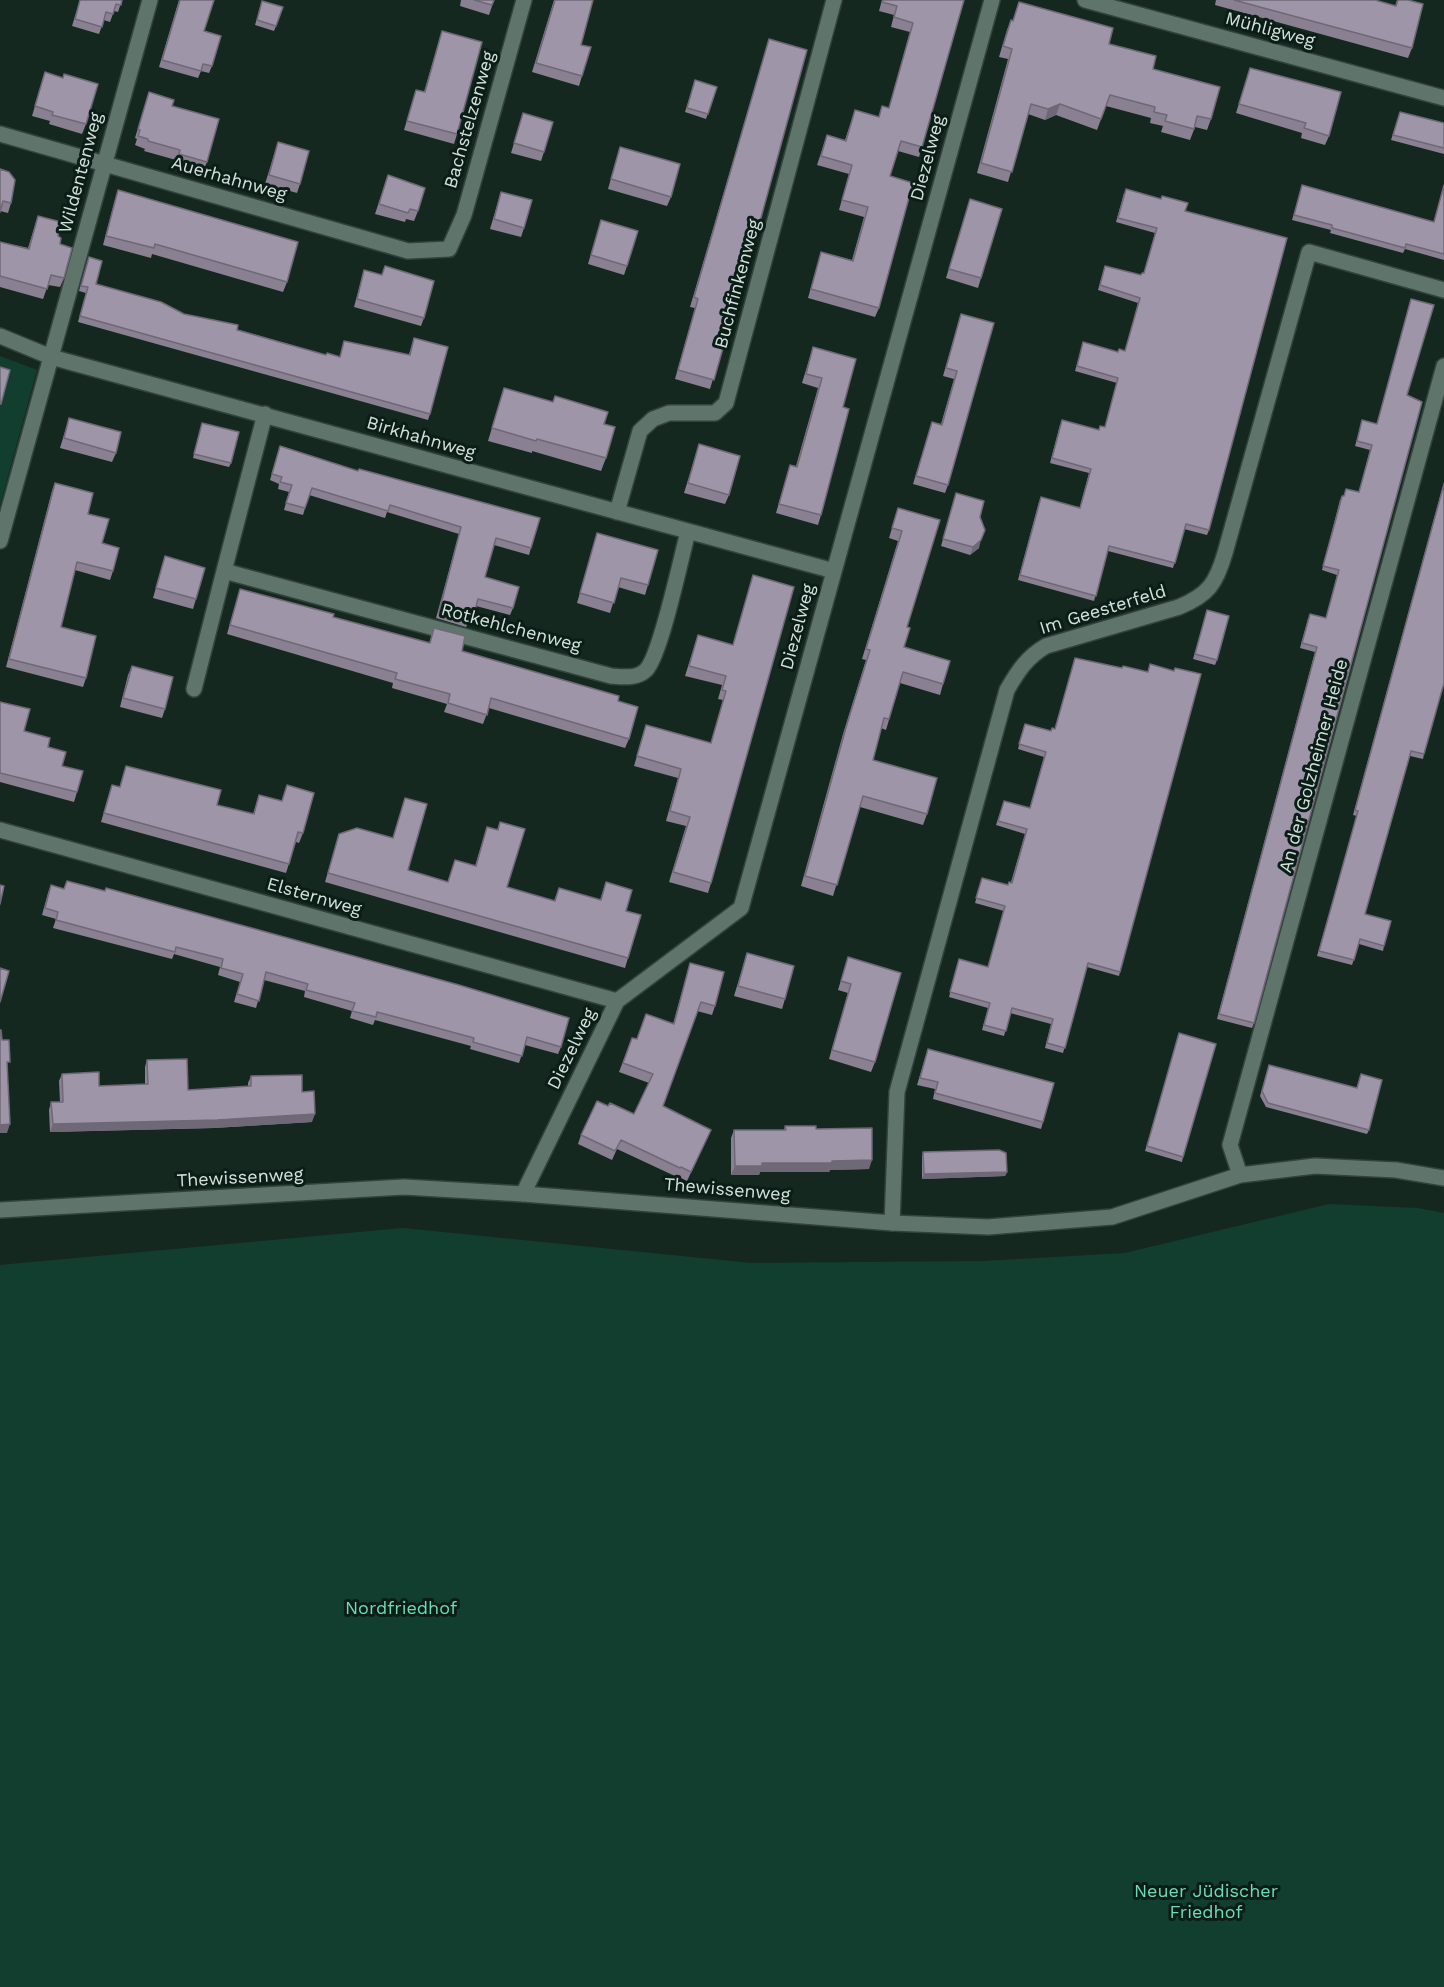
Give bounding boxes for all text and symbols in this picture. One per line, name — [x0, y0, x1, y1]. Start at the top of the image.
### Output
street label: Mühligweg — [1223, 8, 1317, 52]
street label: Bachstelzenweg — [440, 49, 500, 191]
street label: Wildentenweg — [55, 110, 107, 236]
street label: Diezelweg — [906, 113, 950, 203]
street label: Auerhahnweg — [169, 152, 289, 206]
street label: Buchfinkenweg — [710, 217, 766, 351]
street label: Birkhahnweg — [364, 412, 478, 464]
street label: Im Geesterfeld — [1037, 581, 1169, 639]
street label: Diezelweg — [776, 582, 820, 672]
street label: Rotkehlchenweg — [439, 599, 583, 657]
street label: An der Golzheimer Heide — [1275, 657, 1353, 875]
street label: Elsternweg — [264, 873, 364, 921]
street label: Diezelweg — [543, 1005, 601, 1093]
street label: Thewissenweg — [176, 1164, 304, 1192]
street label: Thewissenweg — [663, 1174, 791, 1206]
park label: Nordfriedhof — [345, 1598, 457, 1620]
park label: Neuer Jüdischer Friedhof — [1134, 1881, 1278, 1924]

